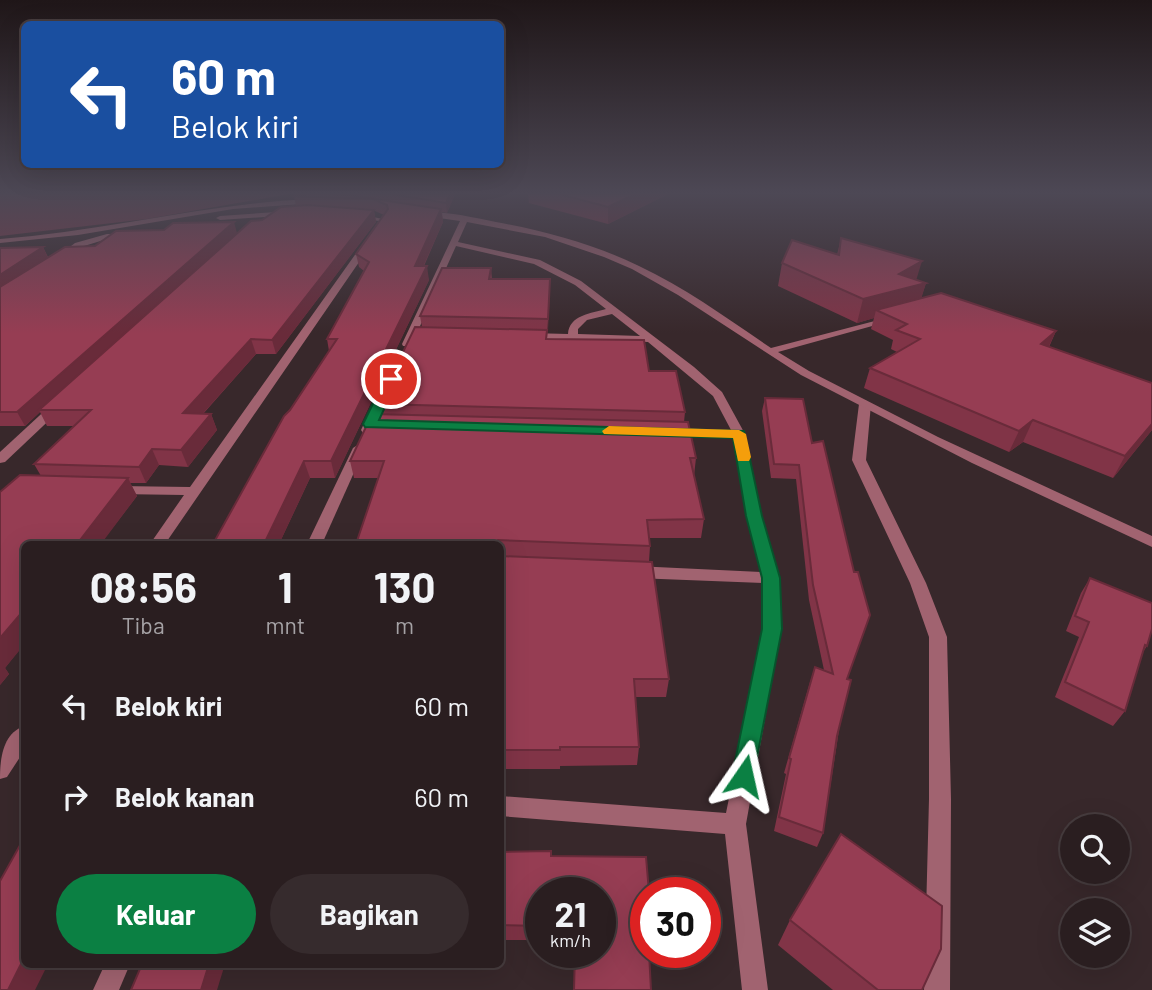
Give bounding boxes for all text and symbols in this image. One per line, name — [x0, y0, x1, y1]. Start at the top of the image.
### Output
text: 60 m — [171, 46, 276, 105]
icon: left — [56, 49, 147, 140]
text: Belok kiri — [171, 106, 299, 144]
pin — [361, 349, 421, 409]
icon: arrive — [372, 360, 410, 398]
text: 08:56 — [90, 561, 197, 611]
text: 1 — [278, 561, 293, 611]
text: 130 — [374, 561, 435, 611]
text: Tiba — [122, 611, 165, 639]
text: mnt — [265, 611, 305, 639]
text: m — [395, 611, 414, 639]
icon: left — [56, 687, 94, 725]
text: Belok kiri — [115, 690, 222, 721]
text: 60 m — [414, 690, 469, 721]
position arrow — [707, 739, 781, 813]
icon: right — [56, 778, 94, 816]
text: Belok kanan — [115, 781, 254, 812]
text: 60 m — [414, 781, 469, 812]
map controls — [1060, 814, 1130, 968]
button: search — [1060, 814, 1130, 884]
button: Keluar — [56, 874, 256, 954]
button: Bagikan — [270, 874, 469, 954]
speed limit sign: 30 — [630, 877, 721, 968]
text: 21 — [555, 892, 586, 934]
button: layers — [1060, 898, 1130, 968]
text: km/h — [550, 929, 591, 951]

